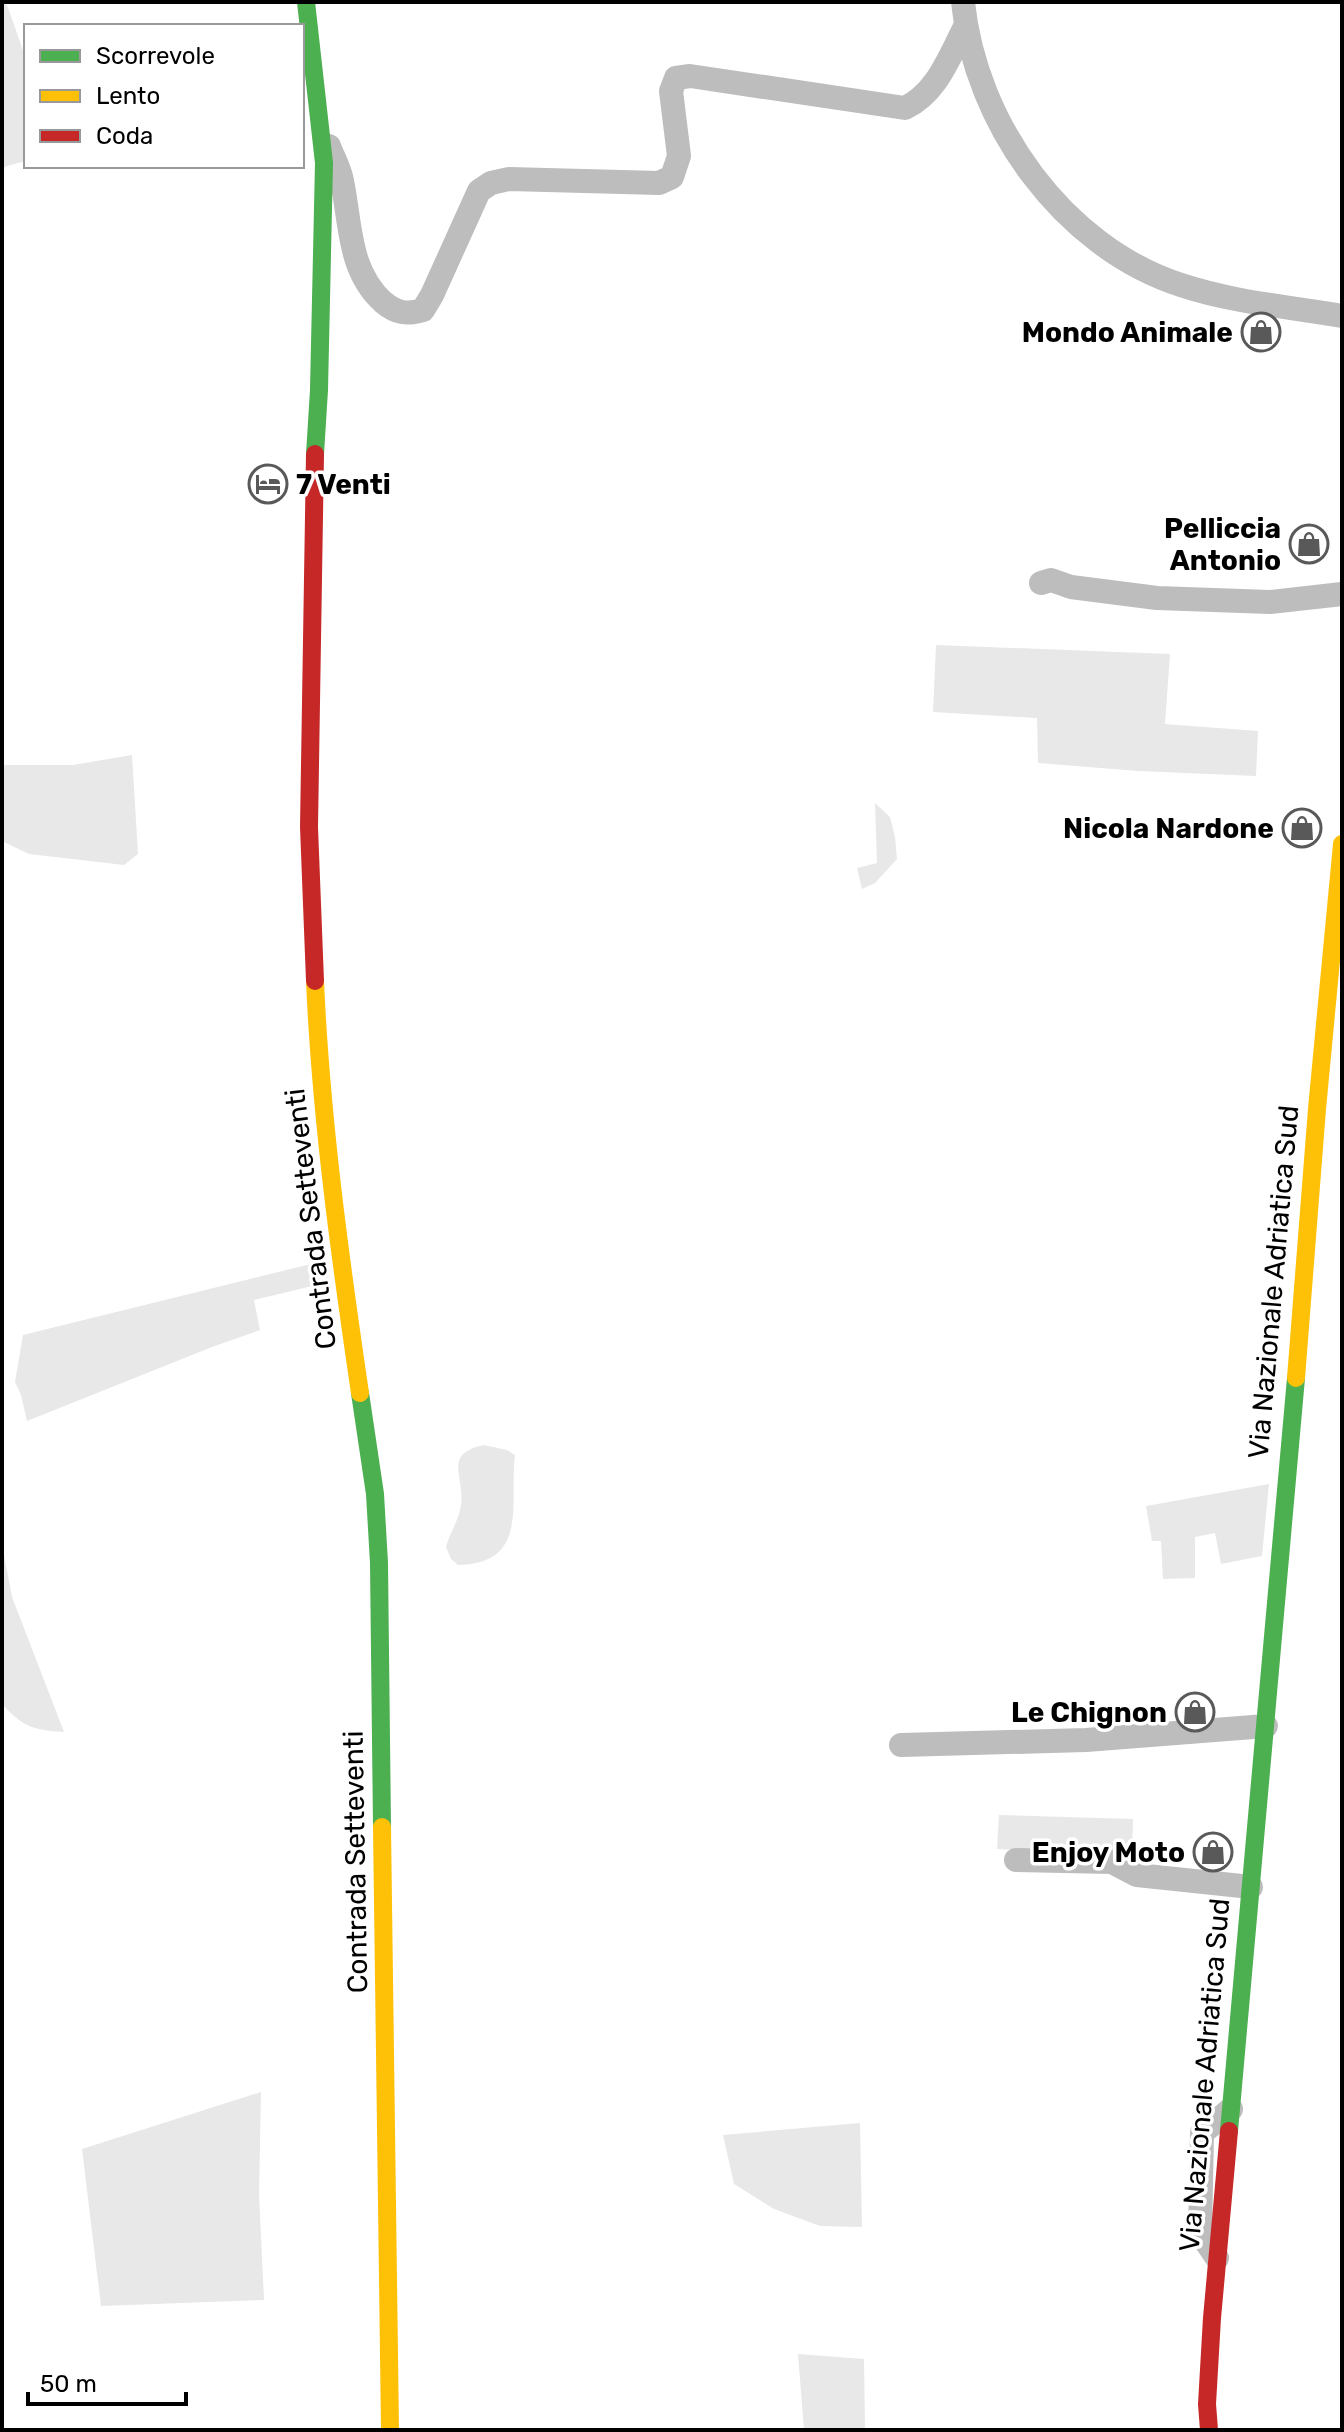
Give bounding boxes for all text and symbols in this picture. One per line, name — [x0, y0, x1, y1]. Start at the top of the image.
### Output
legend — [24, 24, 304, 168]
text: Scorrevole — [96, 42, 215, 70]
text: Lento — [96, 82, 160, 110]
text: Coda — [96, 122, 153, 150]
shop icon: Mondo Animale — [1240, 311, 1282, 353]
place label: Mondo Animale — [1022, 316, 1233, 349]
hotel icon: 7 Venti — [247, 463, 289, 505]
place label: 7 Venti — [296, 468, 391, 501]
place label: Pelliccia Antonio — [1164, 512, 1281, 577]
shop icon: Pelliccia Antonio — [1288, 523, 1330, 565]
shop icon: Nicola Nardone — [1281, 807, 1323, 849]
place label: Nicola Nardone — [1063, 812, 1274, 845]
street label: Contrada Setteventi — [278, 1087, 343, 1351]
street label: Via Nazionale Adriatica Sud — [1242, 1104, 1305, 1460]
shop icon: Le Chignon — [1174, 1691, 1216, 1733]
place label: Le Chignon — [1011, 1696, 1167, 1729]
street label: Contrada Setteventi — [337, 1730, 374, 1994]
shop icon: Enjoy Moto — [1192, 1831, 1234, 1873]
place label: Enjoy Moto — [1032, 1836, 1185, 1869]
street label: Via Nazionale Adriatica Sud — [1173, 1897, 1236, 2253]
scale bar — [28, 2356, 186, 2406]
text: 50 m — [40, 2370, 97, 2398]

